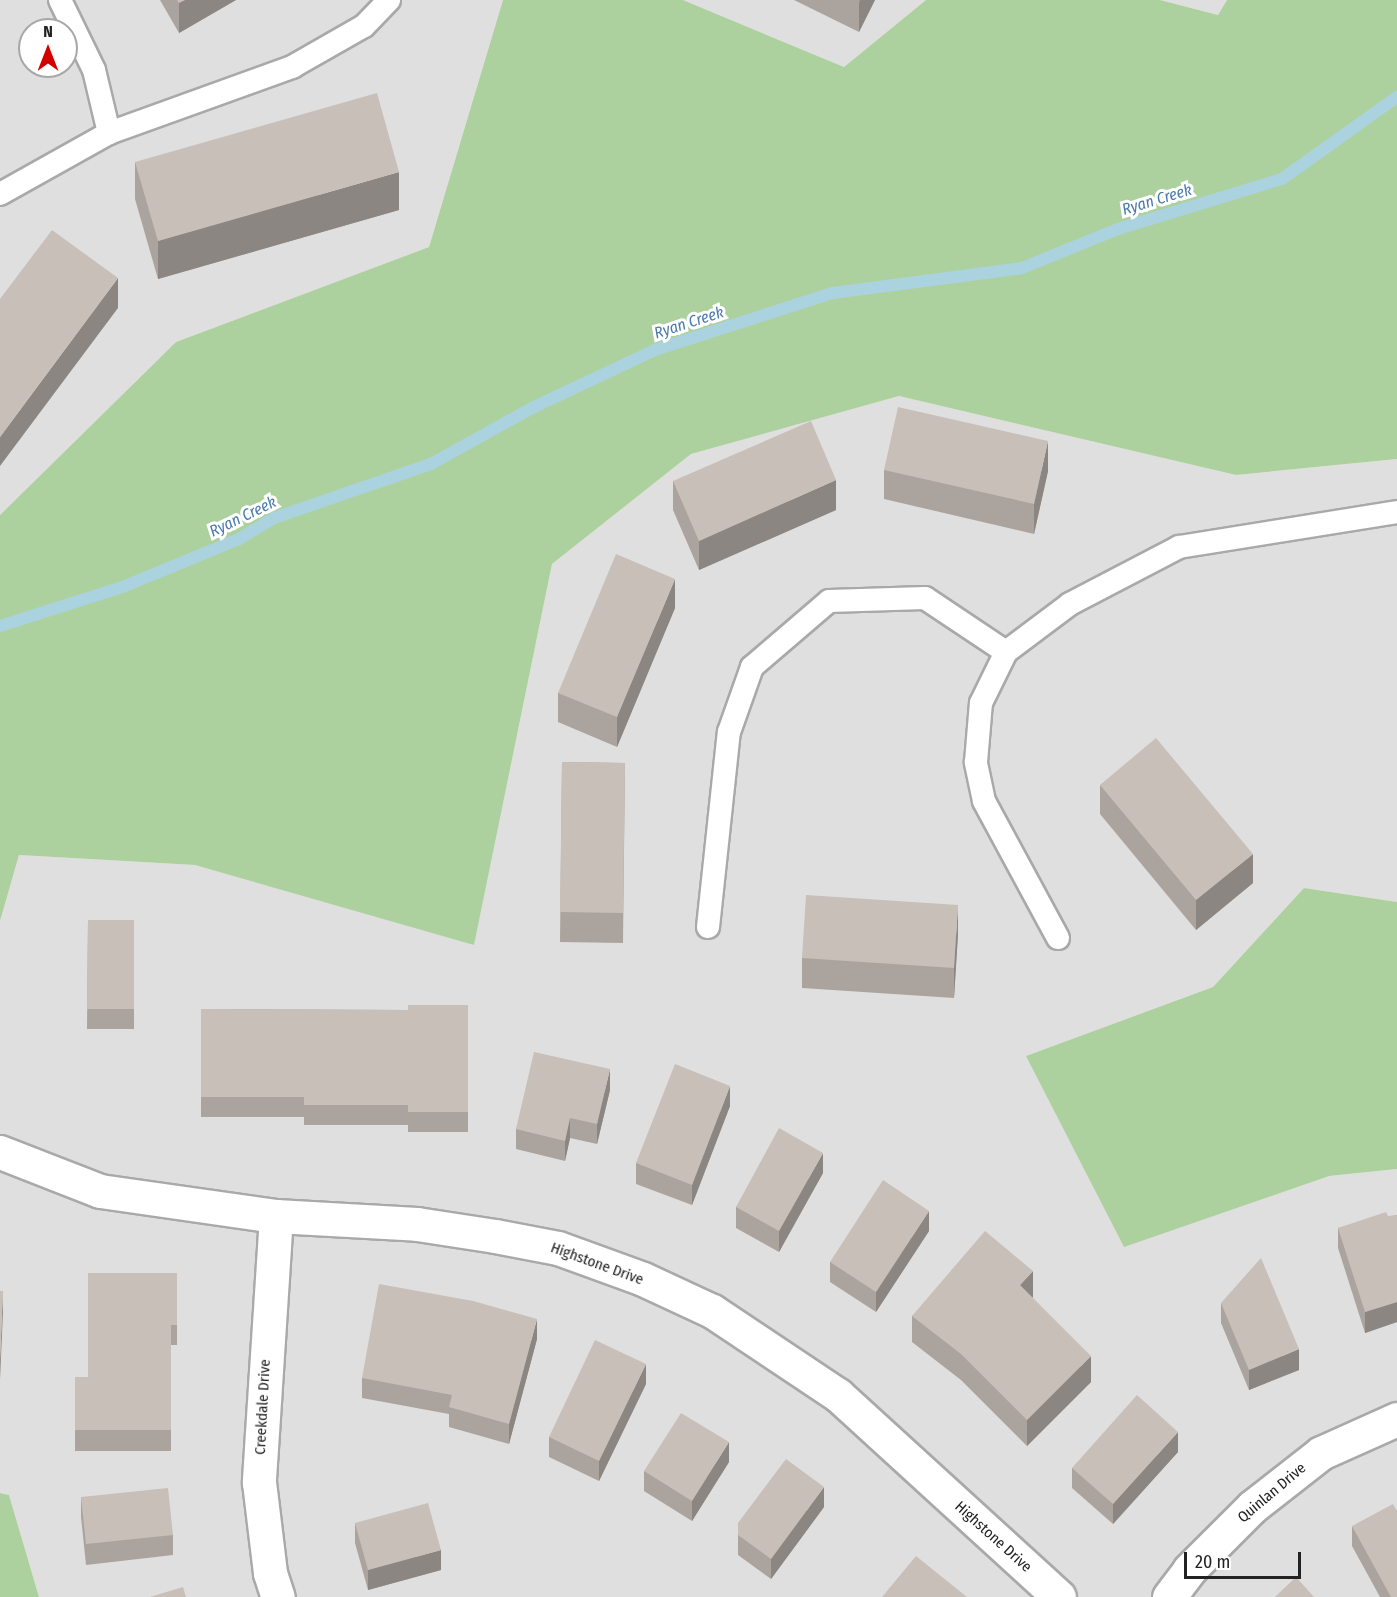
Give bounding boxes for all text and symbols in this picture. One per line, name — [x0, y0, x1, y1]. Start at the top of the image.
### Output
north arrow — [18, 18, 78, 78]
text: N — [43, 22, 53, 41]
water label: Ryan Creek — [1120, 180, 1194, 220]
water label: Ryan Creek — [652, 303, 726, 343]
water label: Ryan Creek — [206, 493, 280, 541]
street label: Highstone Drive — [548, 1239, 646, 1289]
street label: Creekdale Drive — [252, 1359, 274, 1455]
street label: Quinlan Drive — [1234, 1459, 1310, 1527]
street label: Highstone Drive — [951, 1498, 1035, 1576]
scale bar — [1187, 1540, 1304, 1578]
text: 20 m — [1195, 1551, 1230, 1573]

